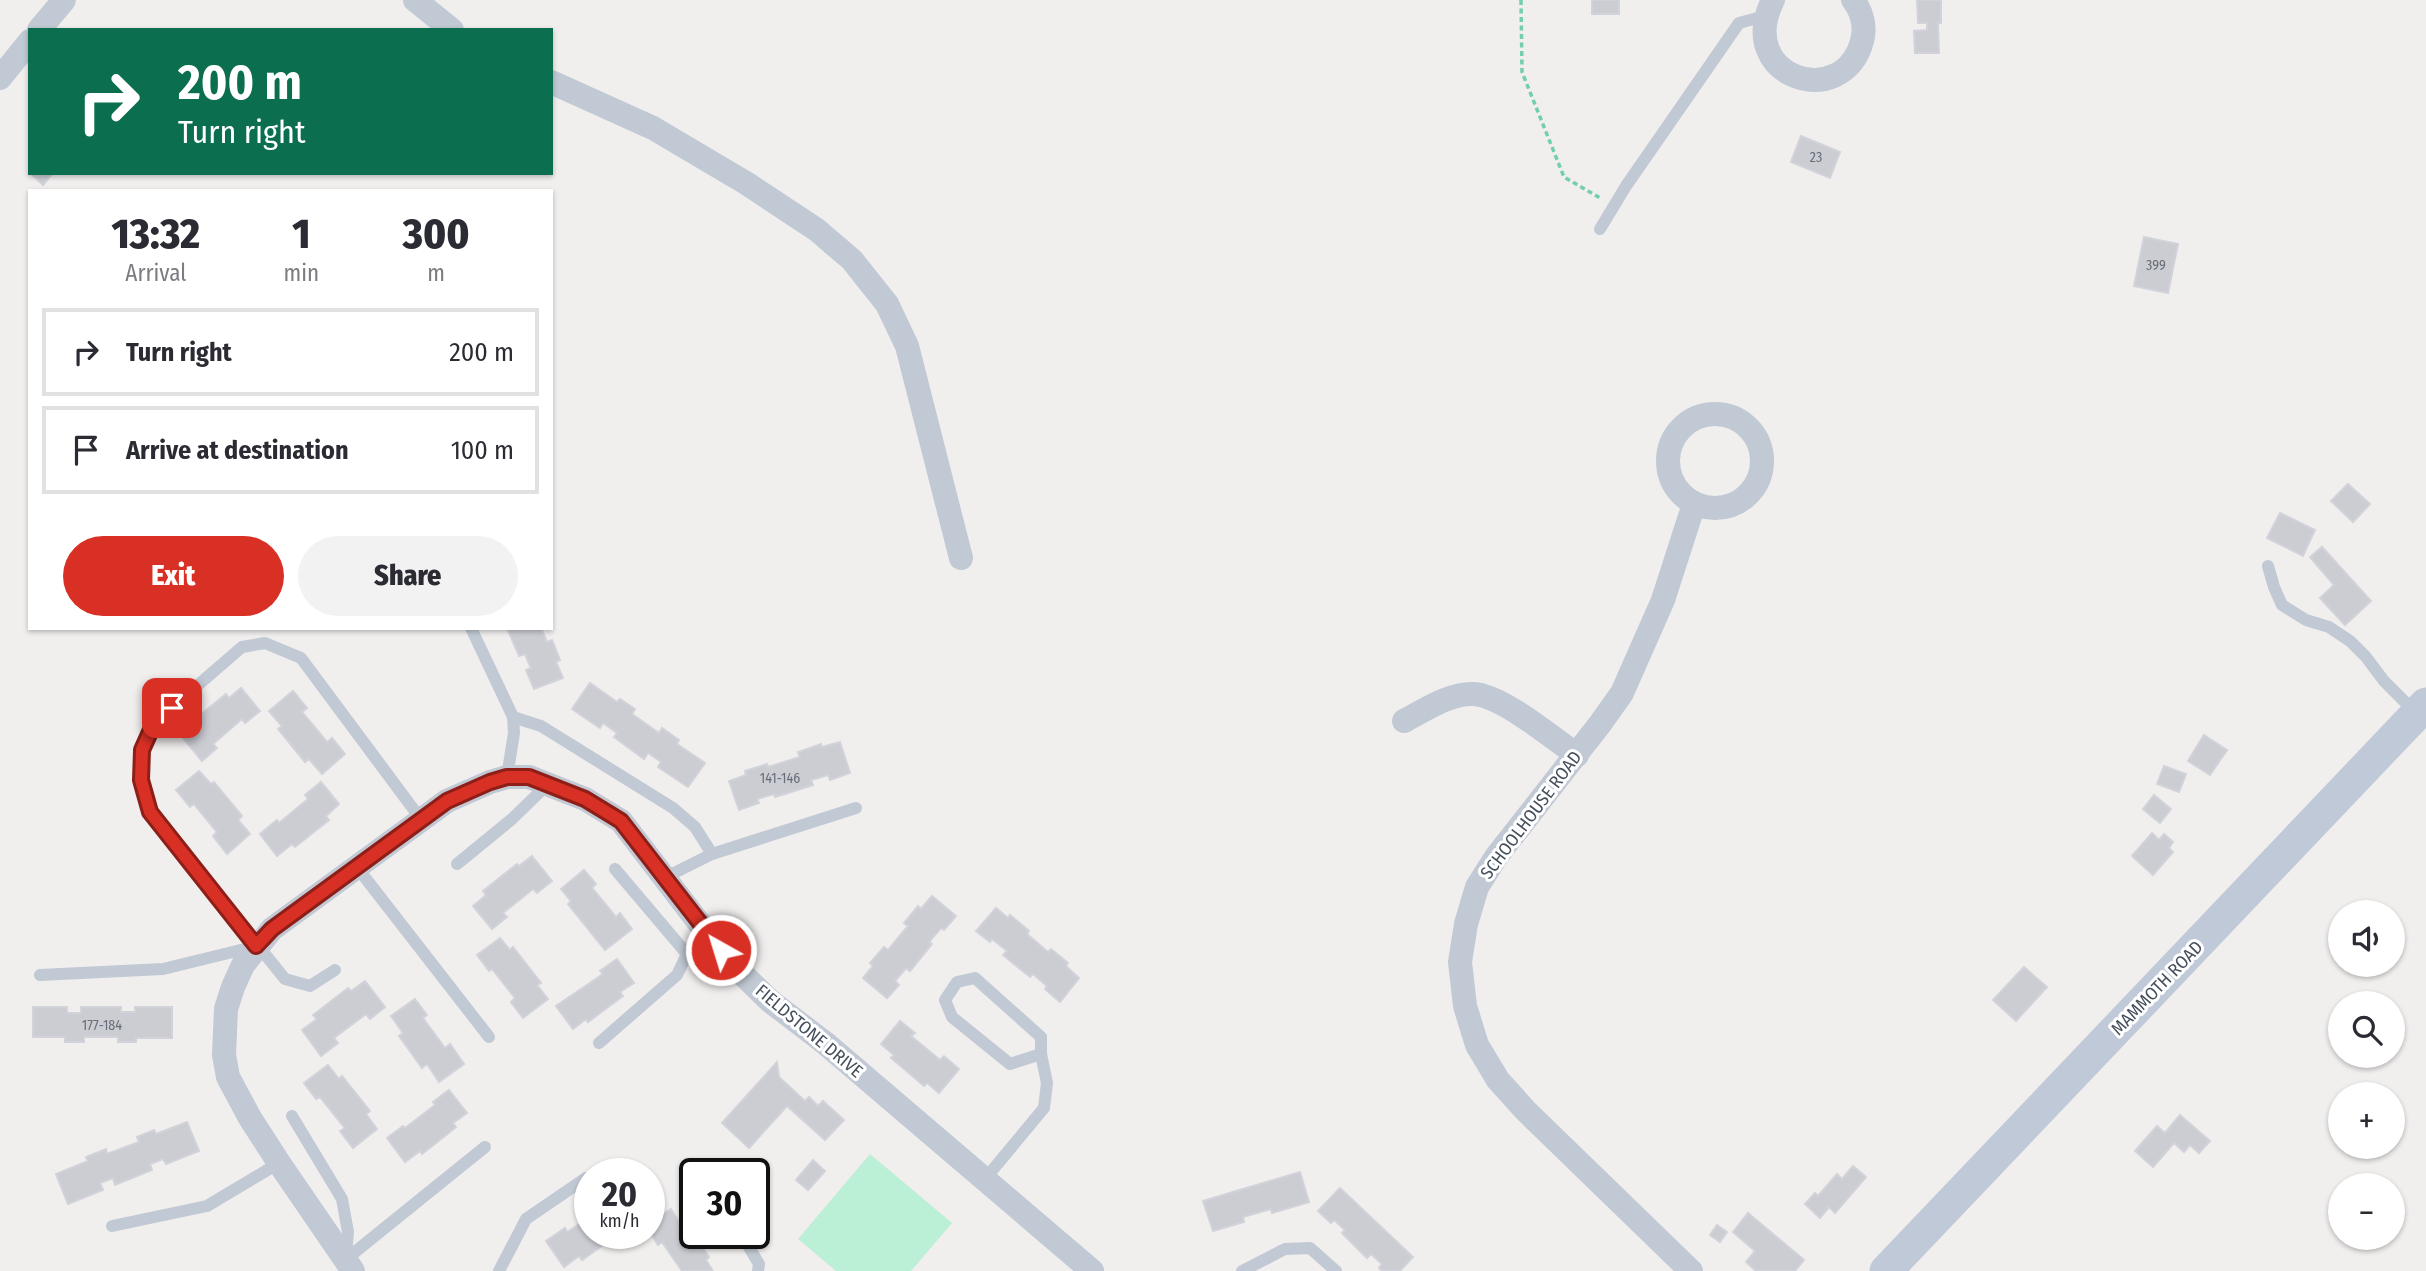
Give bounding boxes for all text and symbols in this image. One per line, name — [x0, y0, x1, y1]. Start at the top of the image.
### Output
text: 200 m — [178, 53, 302, 112]
icon: right — [63, 56, 154, 147]
text: Turn right — [178, 113, 305, 151]
house number: 23 — [1810, 149, 1822, 166]
text: 13:32 — [112, 209, 200, 259]
text: 1 — [292, 209, 310, 259]
text: 300 — [403, 209, 469, 259]
house number: 399 — [2146, 257, 2166, 274]
text: Arrival — [125, 259, 186, 287]
text: min — [284, 259, 319, 287]
text: m — [427, 259, 445, 287]
icon: right — [67, 333, 105, 371]
text: Turn right — [126, 337, 232, 368]
text: 200 m — [449, 337, 514, 368]
icon: arrive — [67, 431, 105, 469]
text: Arrive at destination — [126, 435, 349, 466]
text: 100 m — [451, 435, 514, 466]
button: Exit — [63, 536, 284, 616]
button: Share — [298, 536, 518, 616]
pin — [142, 678, 202, 738]
icon: arrive — [153, 689, 191, 727]
street label: SCHOOLHOUSE ROAD — [1476, 747, 1586, 883]
house number: 141-146 — [760, 770, 800, 787]
map controls — [2328, 900, 2405, 1250]
button: sound — [2328, 900, 2405, 977]
position arrow — [684, 913, 758, 987]
street label: MAMMOTH ROAD — [2107, 936, 2207, 1040]
street label: FIELDSTONE DRIVE — [751, 980, 867, 1082]
button: search — [2328, 991, 2405, 1068]
house number: 177-184 — [82, 1017, 122, 1034]
button: + — [2328, 1082, 2405, 1159]
speed limit sign: 30 — [679, 1158, 770, 1249]
text: 20 — [602, 1173, 637, 1215]
button: − — [2328, 1173, 2405, 1250]
text: km/h — [599, 1210, 640, 1232]

